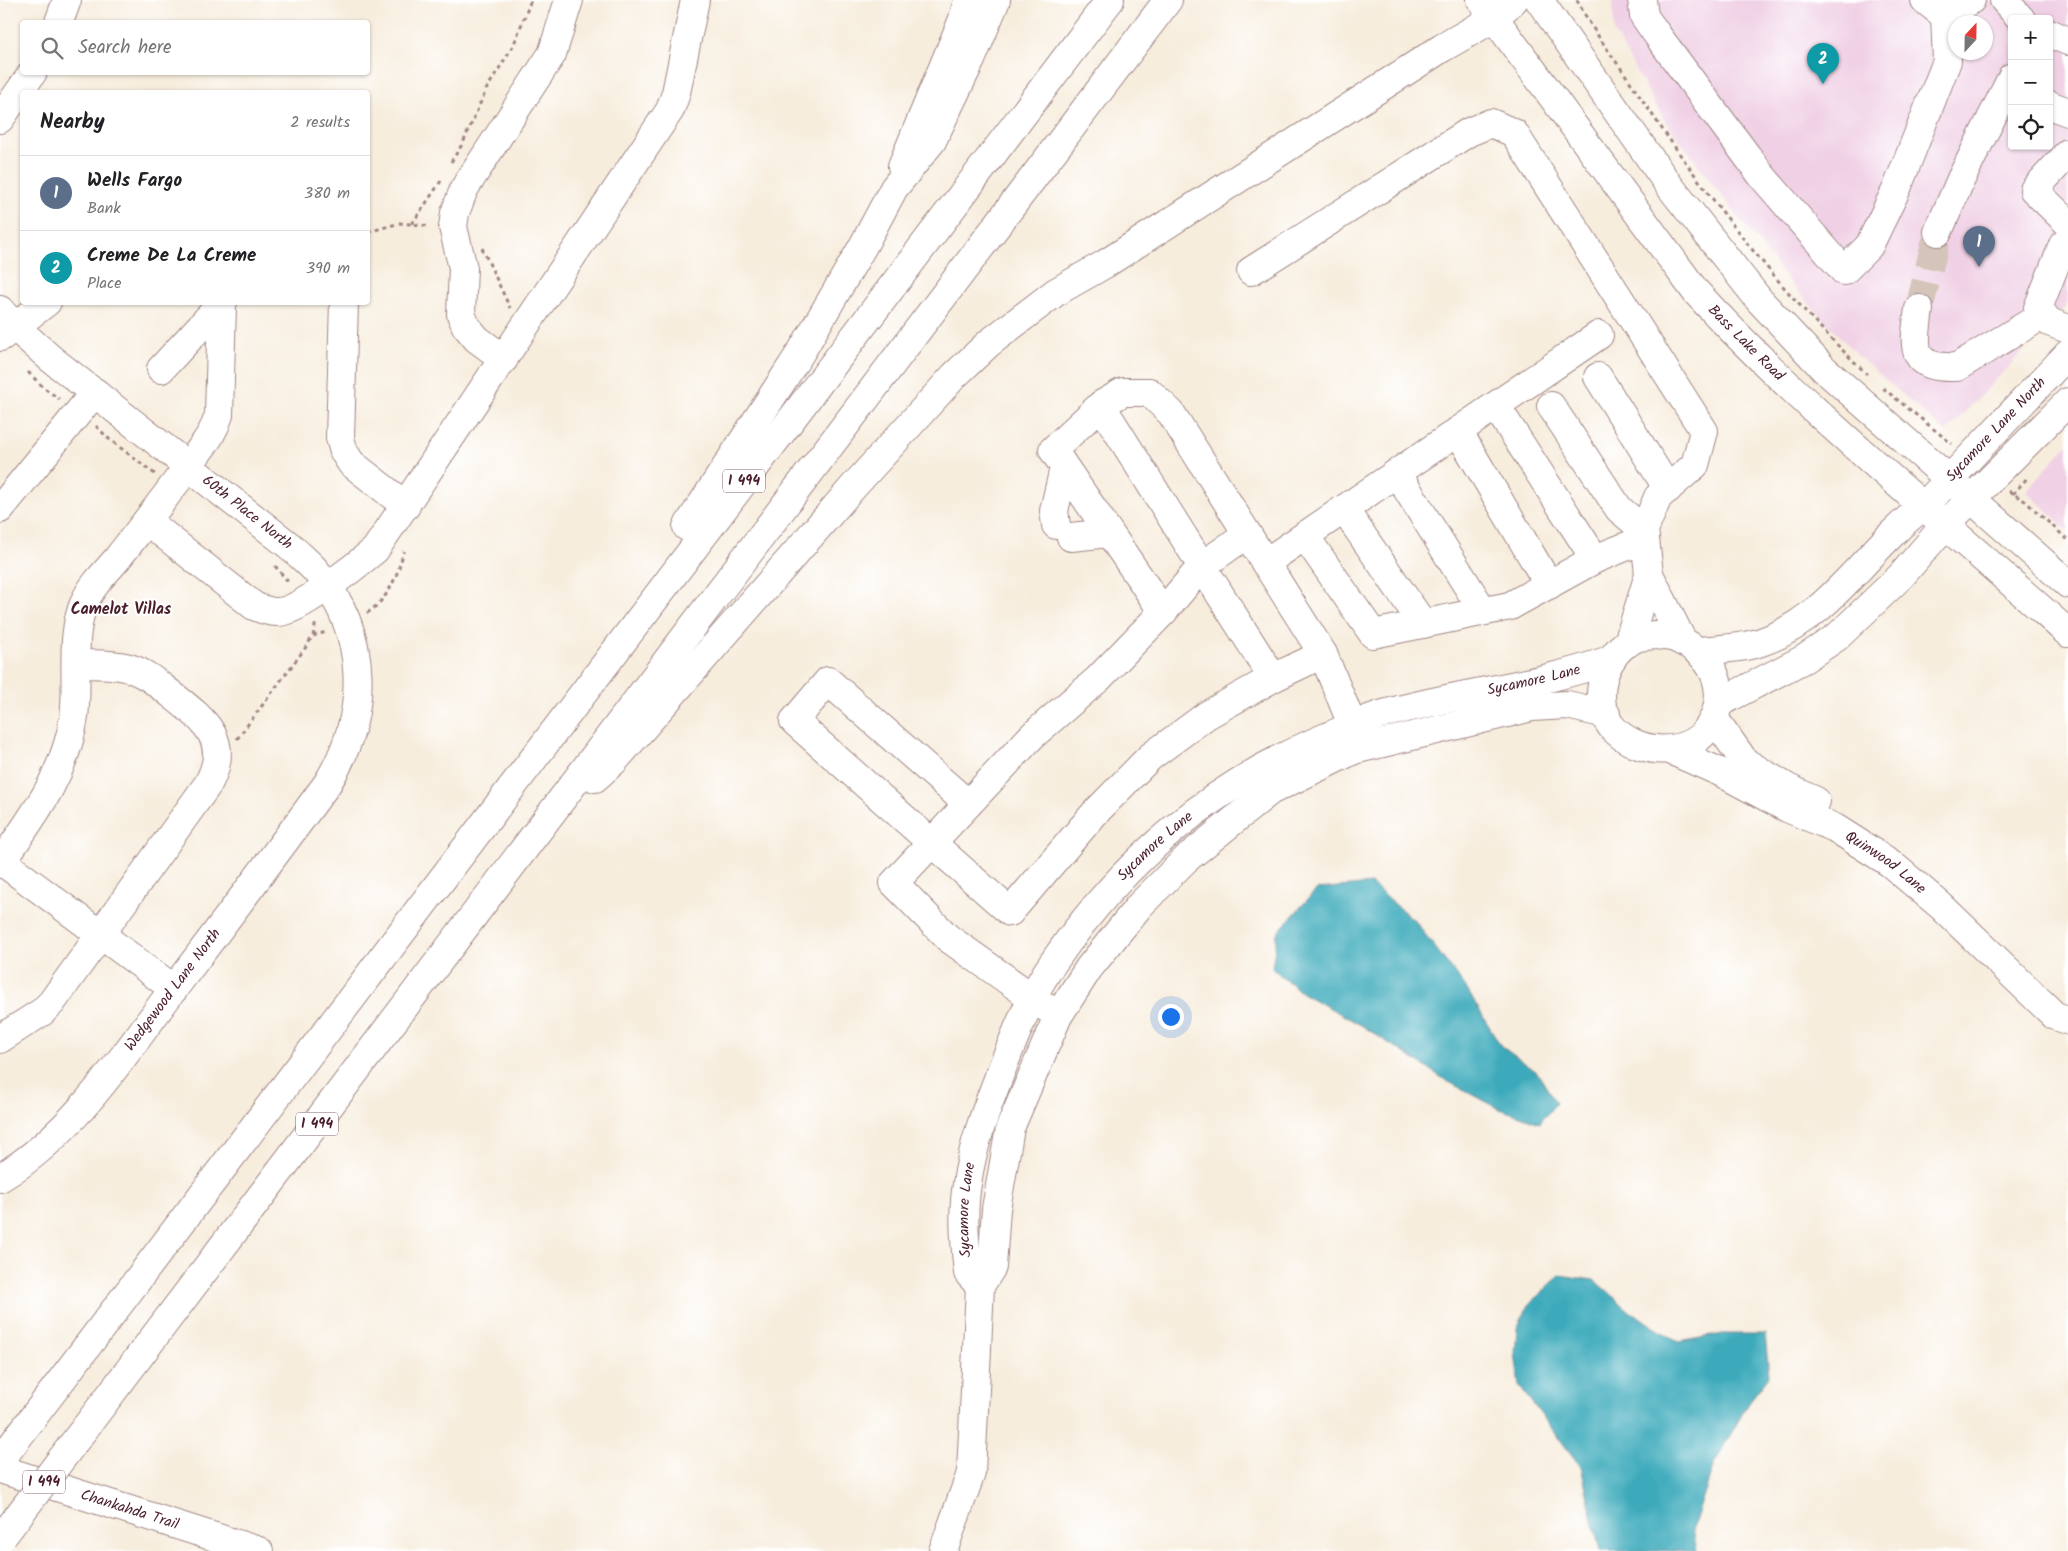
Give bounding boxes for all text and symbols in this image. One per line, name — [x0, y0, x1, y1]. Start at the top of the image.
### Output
north arrow — [1948, 15, 1993, 60]
map controls — [2008, 15, 2053, 150]
button: + — [2008, 15, 2053, 60]
search box — [20, 20, 370, 75]
text: Search here — [78, 33, 172, 63]
icon: search — [38, 34, 66, 62]
pin: 2 — [1807, 43, 1839, 84]
button: − — [2008, 60, 2053, 105]
button: locate — [2008, 105, 2053, 150]
text: Nearby — [40, 106, 105, 139]
text: 2 results — [290, 110, 350, 135]
text: Wells Fargo — [87, 166, 182, 196]
text: 1 — [54, 181, 58, 206]
text: 380 m — [304, 181, 350, 206]
text: Bank — [87, 196, 121, 221]
pin: 1 — [1963, 226, 1995, 267]
text: Creme De La Creme — [87, 241, 256, 271]
text: 2 — [51, 256, 61, 281]
text: 390 m — [306, 256, 350, 281]
text: Place — [87, 271, 121, 296]
street label: Bass Lake Road — [1702, 299, 1790, 388]
street label: Sycamore Lane North — [1940, 372, 2052, 488]
street label: 60th Place North — [197, 469, 298, 556]
road number: I 494 — [723, 470, 765, 492]
district label: Camelot Villas — [71, 597, 172, 622]
street label: Sycamore Lane — [1485, 658, 1584, 703]
street label: Sycamore Lane — [1112, 805, 1199, 887]
street label: Quinwood Lane — [1840, 825, 1932, 901]
street label: Wedgewood Lane North — [119, 923, 227, 1057]
your location — [1158, 1004, 1184, 1030]
road number: I 494 — [296, 1112, 338, 1136]
street label: Sycamore Lane — [952, 1160, 983, 1258]
road number: I 494 — [23, 1470, 65, 1494]
street label: Chankahda Trail — [77, 1483, 182, 1537]

